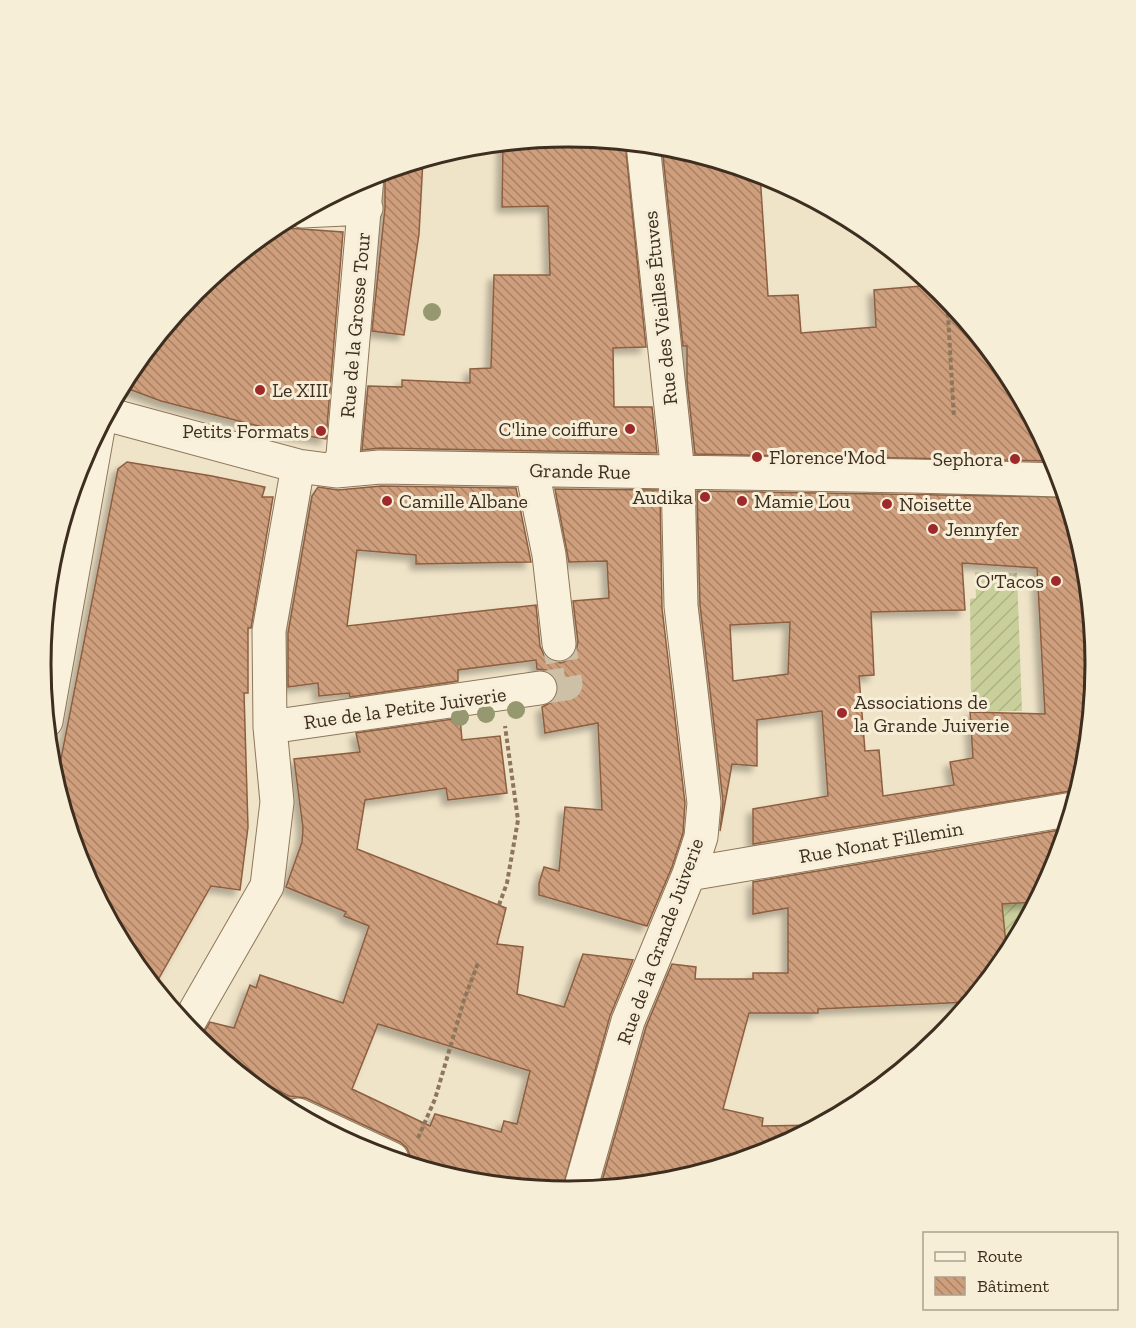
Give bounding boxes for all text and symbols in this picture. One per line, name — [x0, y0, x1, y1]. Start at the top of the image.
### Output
street label: Rue des Vieilles Étuves — [638, 210, 682, 406]
street label: Rue de la Grosse Tour — [335, 231, 375, 419]
place label: Le XIII — [272, 378, 329, 402]
marker: Le XIII — [253, 383, 267, 397]
place label: C'line coiffure — [499, 417, 618, 441]
place label: Petits Formats — [182, 419, 309, 443]
marker: C'line coiffure — [623, 422, 637, 436]
marker: Petits Formats — [314, 424, 328, 438]
place label: Florence'Mod — [769, 445, 886, 469]
place label: Sephora — [932, 447, 1003, 471]
marker: Florence'Mod — [750, 450, 764, 464]
marker: Sephora — [1008, 452, 1022, 466]
street label: Grande Rue — [529, 458, 631, 484]
place label: Audika — [633, 485, 693, 509]
place label: Camille Albane — [399, 489, 528, 513]
place label: Mamie Lou — [754, 489, 850, 513]
marker: Audika — [698, 490, 712, 504]
place label: Noisette — [899, 492, 972, 516]
marker: Camille Albane — [380, 494, 394, 508]
marker: Mamie Lou — [735, 494, 749, 508]
marker: Noisette — [880, 497, 894, 511]
place label: Jennyfer — [945, 517, 1020, 541]
marker: Jennyfer — [926, 522, 940, 536]
place label: O'Tacos — [976, 569, 1044, 593]
marker: O'Tacos — [1049, 574, 1063, 588]
street label: Rue de la Petite Juiverie — [302, 682, 508, 734]
place label: Associations de la Grande Juiverie — [854, 690, 1009, 737]
marker: Associations de la Grande Juiverie — [835, 706, 849, 720]
street label: Rue Nonat Fillemin — [797, 816, 965, 868]
street label: Rue de la Grande Juiverie — [611, 835, 709, 1047]
legend — [923, 1232, 1118, 1310]
text: Route — [977, 1245, 1022, 1267]
text: Bâtiment — [977, 1275, 1050, 1297]

